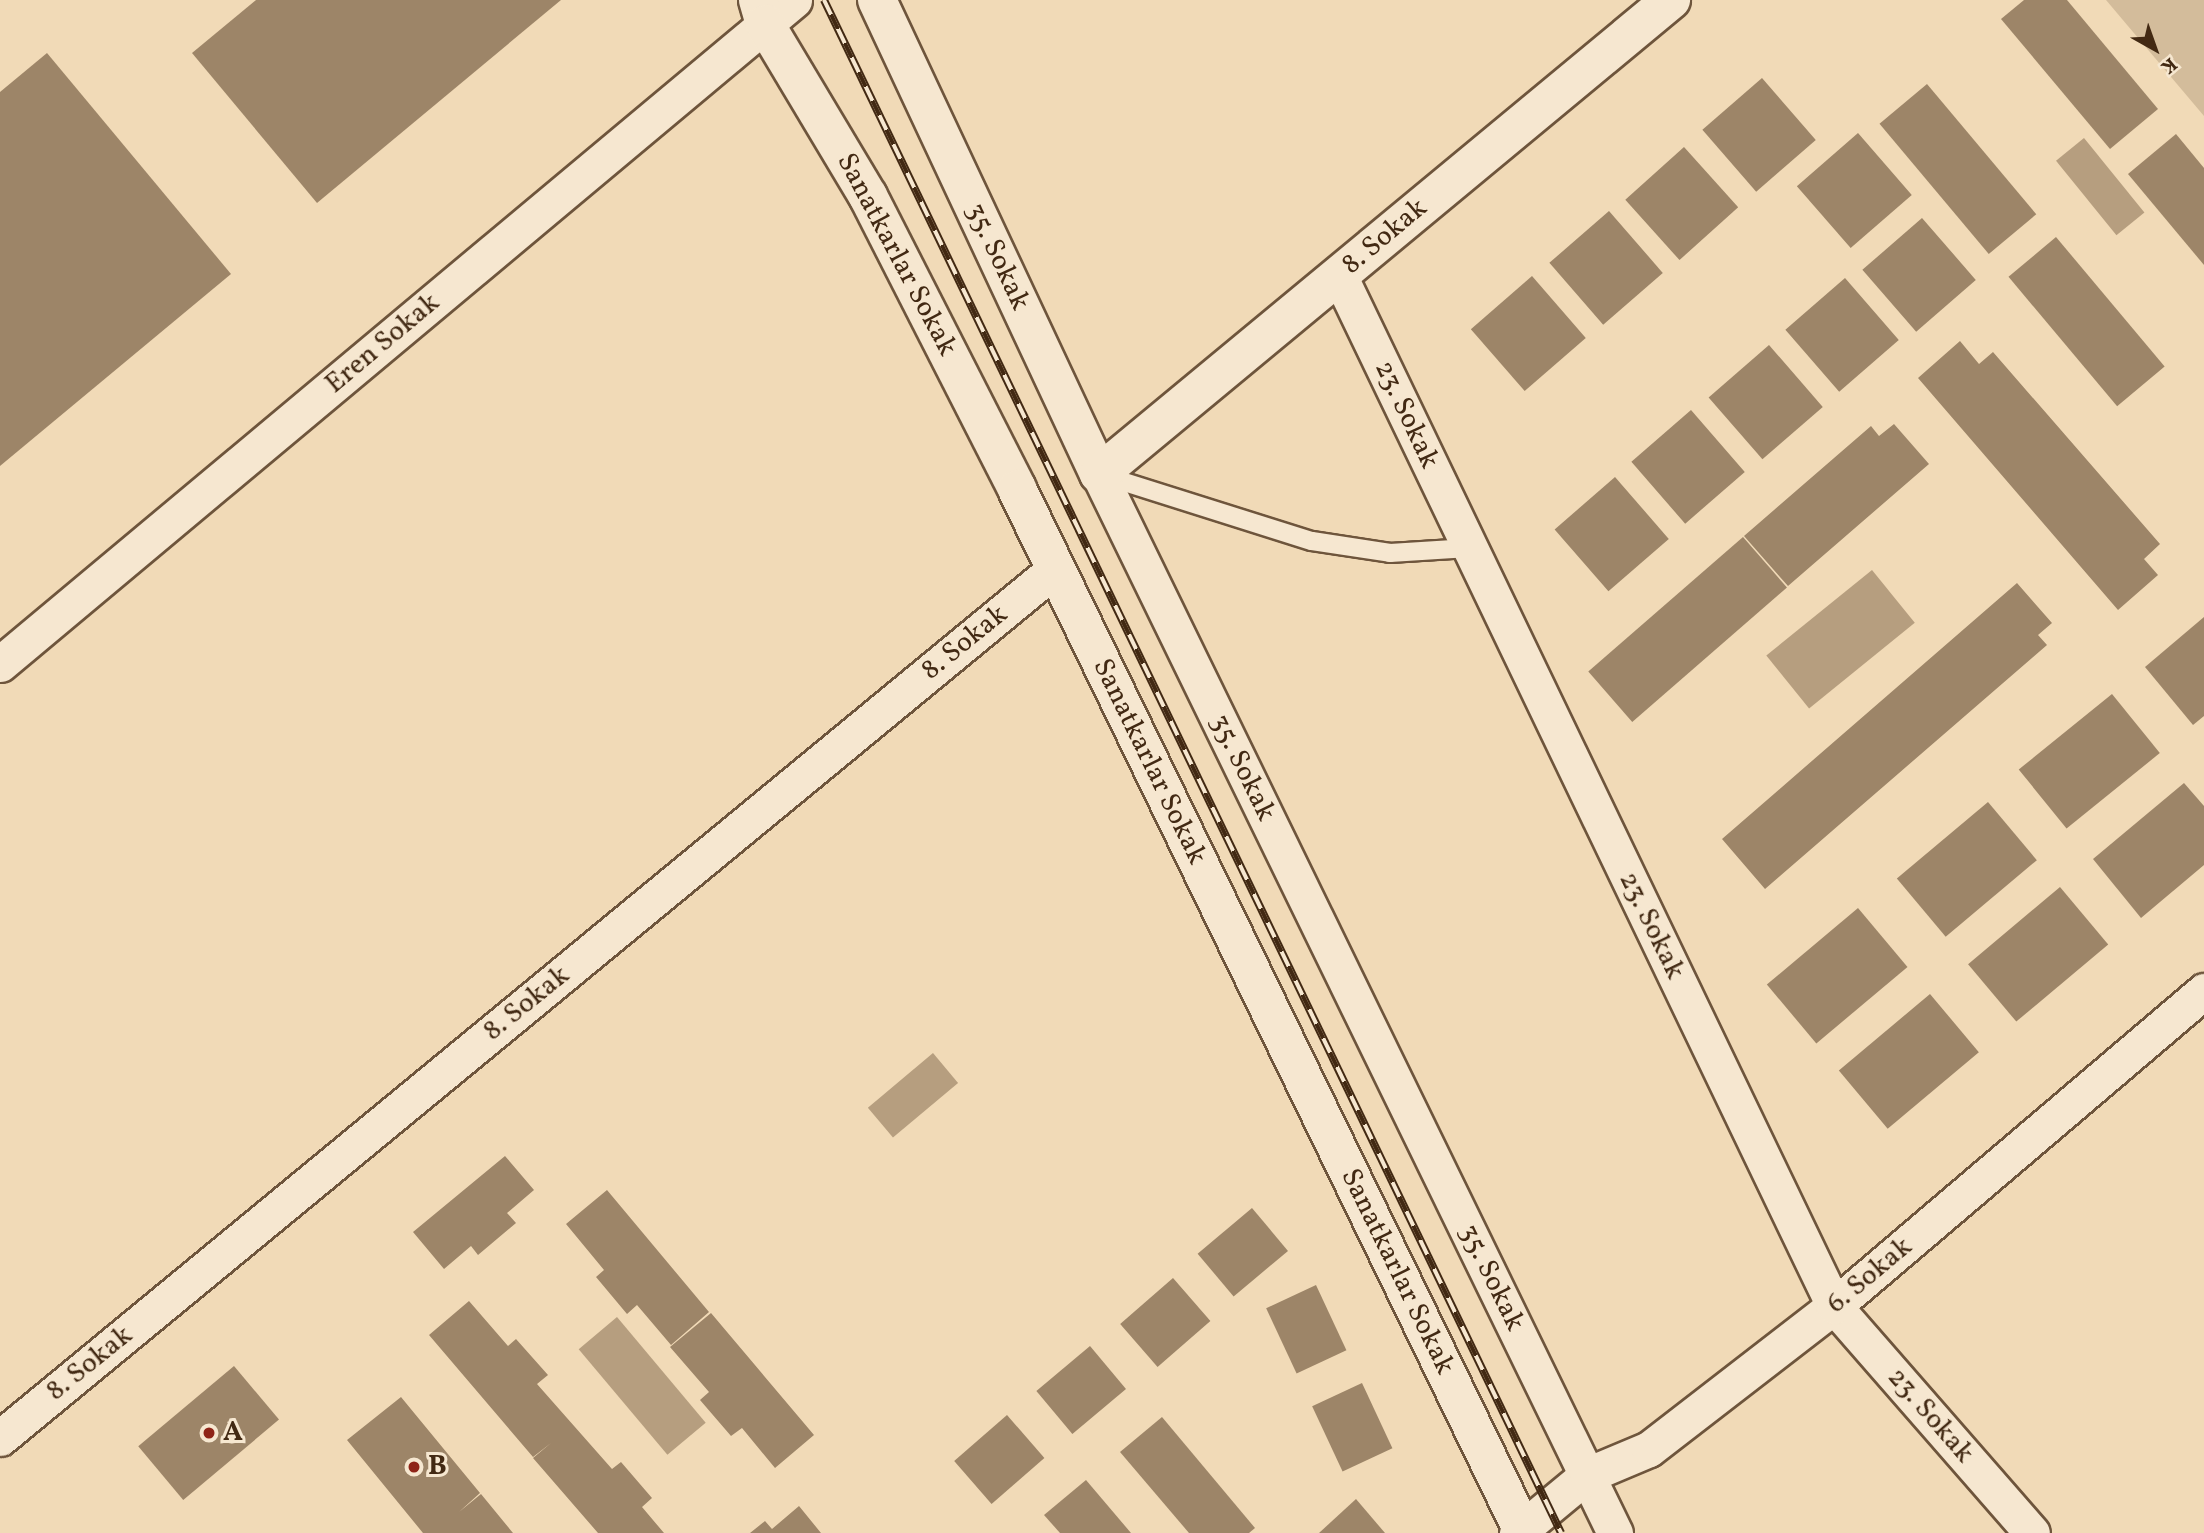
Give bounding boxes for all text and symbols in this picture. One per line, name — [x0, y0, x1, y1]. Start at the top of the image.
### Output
north arrow — [2120, 14, 2190, 84]
text: K — [2155, 51, 2182, 79]
street label: Sanatkarlar Sokak — [828, 148, 964, 362]
street label: 8. Sokak — [1336, 192, 1434, 282]
street label: 35. Sokak — [958, 198, 1036, 316]
street label: Eren Sokak — [319, 287, 447, 401]
street label: 23. Sokak — [1366, 356, 1446, 474]
street label: 8. Sokak — [915, 598, 1015, 688]
street label: Sanatkarlar Sokak — [1085, 654, 1213, 870]
street label: 35. Sokak — [1202, 709, 1282, 827]
street label: 23. Sokak — [1611, 867, 1691, 985]
street label: 8. Sokak — [477, 959, 577, 1049]
street label: Sanatkarlar Sokak — [1333, 1164, 1461, 1380]
street label: 35. Sokak — [1451, 1219, 1531, 1337]
street label: 6. Sokak — [1821, 1231, 1919, 1321]
street label: 8. Sokak — [40, 1319, 140, 1409]
street label: 23. Sokak — [1879, 1361, 1981, 1471]
place label: A — [223, 1416, 243, 1450]
marker: A — [201, 1425, 217, 1441]
place label: B — [428, 1450, 447, 1484]
marker: B — [406, 1459, 422, 1475]

